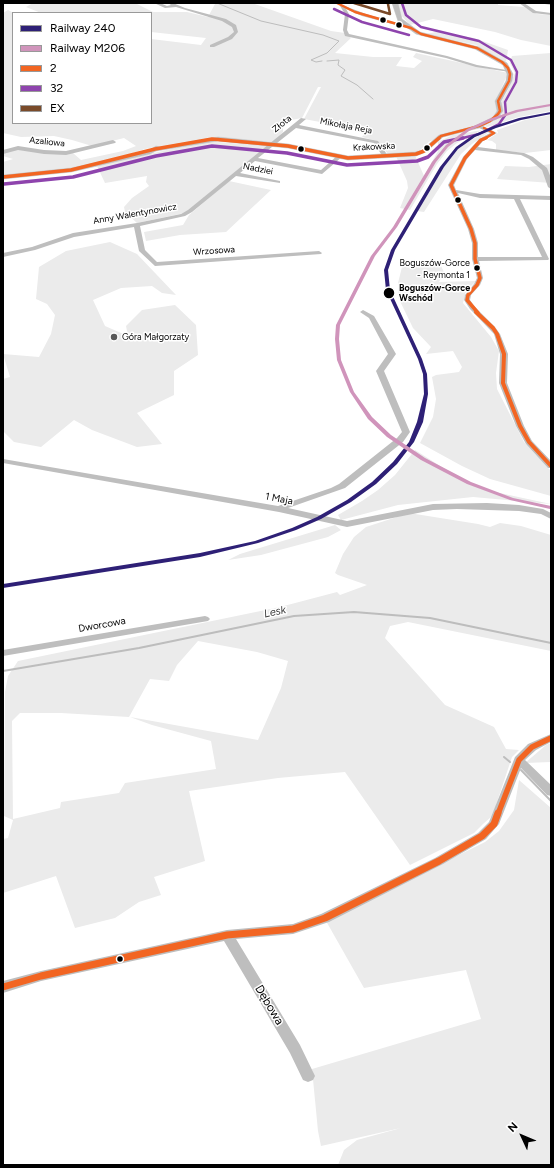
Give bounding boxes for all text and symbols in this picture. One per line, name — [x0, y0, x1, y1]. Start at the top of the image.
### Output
legend — [12, 12, 152, 124]
unlabelled marker — [378, 15, 388, 25]
unlabelled marker — [394, 20, 404, 30]
text: Railway 240 — [50, 21, 115, 35]
text: Railway M206 — [50, 41, 125, 55]
text: 2 — [50, 61, 57, 75]
text: 32 — [50, 81, 63, 95]
text: EX — [50, 101, 64, 115]
street label: Złota — [270, 113, 294, 135]
street label: Mikołaja Reja — [319, 116, 373, 136]
street label: Azaliowa — [29, 135, 65, 149]
street label: Krakowska — [352, 140, 396, 154]
unlabelled marker — [422, 143, 432, 153]
unlabelled marker — [296, 144, 306, 154]
street label: Nadziei — [242, 161, 274, 177]
unlabelled marker — [453, 195, 463, 205]
street label: Anny Walentynowicz — [92, 201, 178, 227]
street label: Wrzosowa — [193, 244, 235, 258]
place label: Boguszów-Gorce - Reymonta 1 — [400, 258, 470, 279]
marker: Boguszów-Gorce - Reymonta 1 — [472, 263, 482, 273]
place label: Boguszów-Gorce Wschód — [399, 283, 470, 304]
marker: Boguszów-Gorce Wschód — [382, 286, 396, 300]
marker: Góra Małgorzaty — [109, 332, 119, 342]
place label: Góra Małgorzaty — [122, 332, 189, 342]
street label: 1 Maja — [264, 490, 294, 508]
water label: Lesk — [263, 603, 287, 621]
street label: Dworcowa — [77, 615, 127, 635]
unlabelled marker — [115, 954, 125, 964]
street label: Dębowa — [251, 982, 287, 1028]
north arrow — [502, 1116, 542, 1156]
text: N — [505, 1120, 521, 1135]

